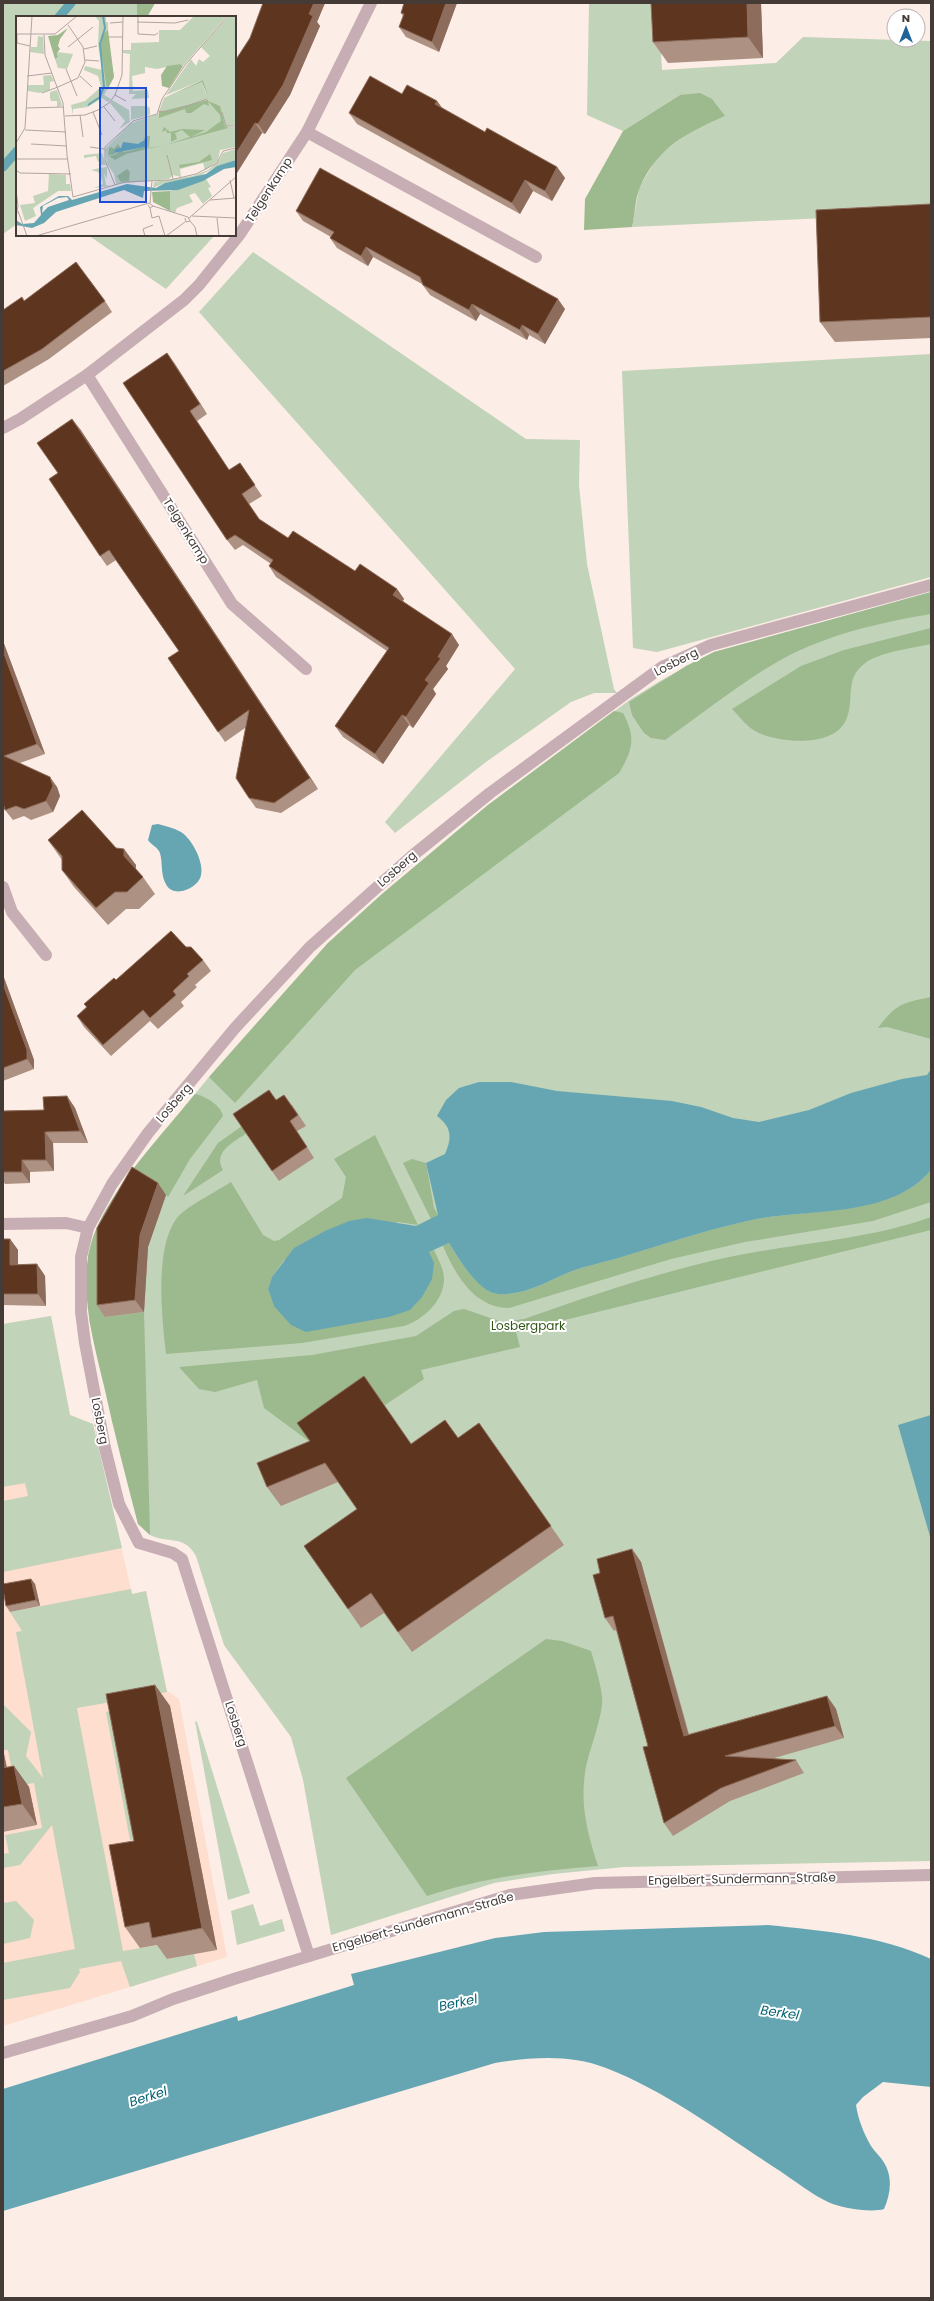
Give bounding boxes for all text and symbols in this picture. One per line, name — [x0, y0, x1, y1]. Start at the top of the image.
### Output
north arrow — [886, 8, 926, 48]
text: N — [902, 10, 910, 26]
inset map — [16, 16, 236, 236]
street label: Telgenkamp — [241, 154, 296, 226]
street label: Telgenkamp — [159, 494, 213, 567]
street label: Losberg — [651, 643, 701, 680]
street label: Losberg — [373, 847, 420, 891]
street label: Losberg — [152, 1079, 196, 1126]
park label: Losbergpark — [491, 1317, 566, 1334]
street label: Losberg — [88, 1396, 113, 1446]
street label: Losberg — [221, 1699, 252, 1749]
street label: Engelbert-Sundermann-Straße — [648, 1868, 836, 1889]
street label: Engelbert-Sundermann-Straße — [330, 1887, 515, 1956]
water label: Berkel — [437, 1989, 480, 2016]
water label: Berkel — [759, 2000, 801, 2025]
water label: Berkel — [127, 2081, 170, 2112]

